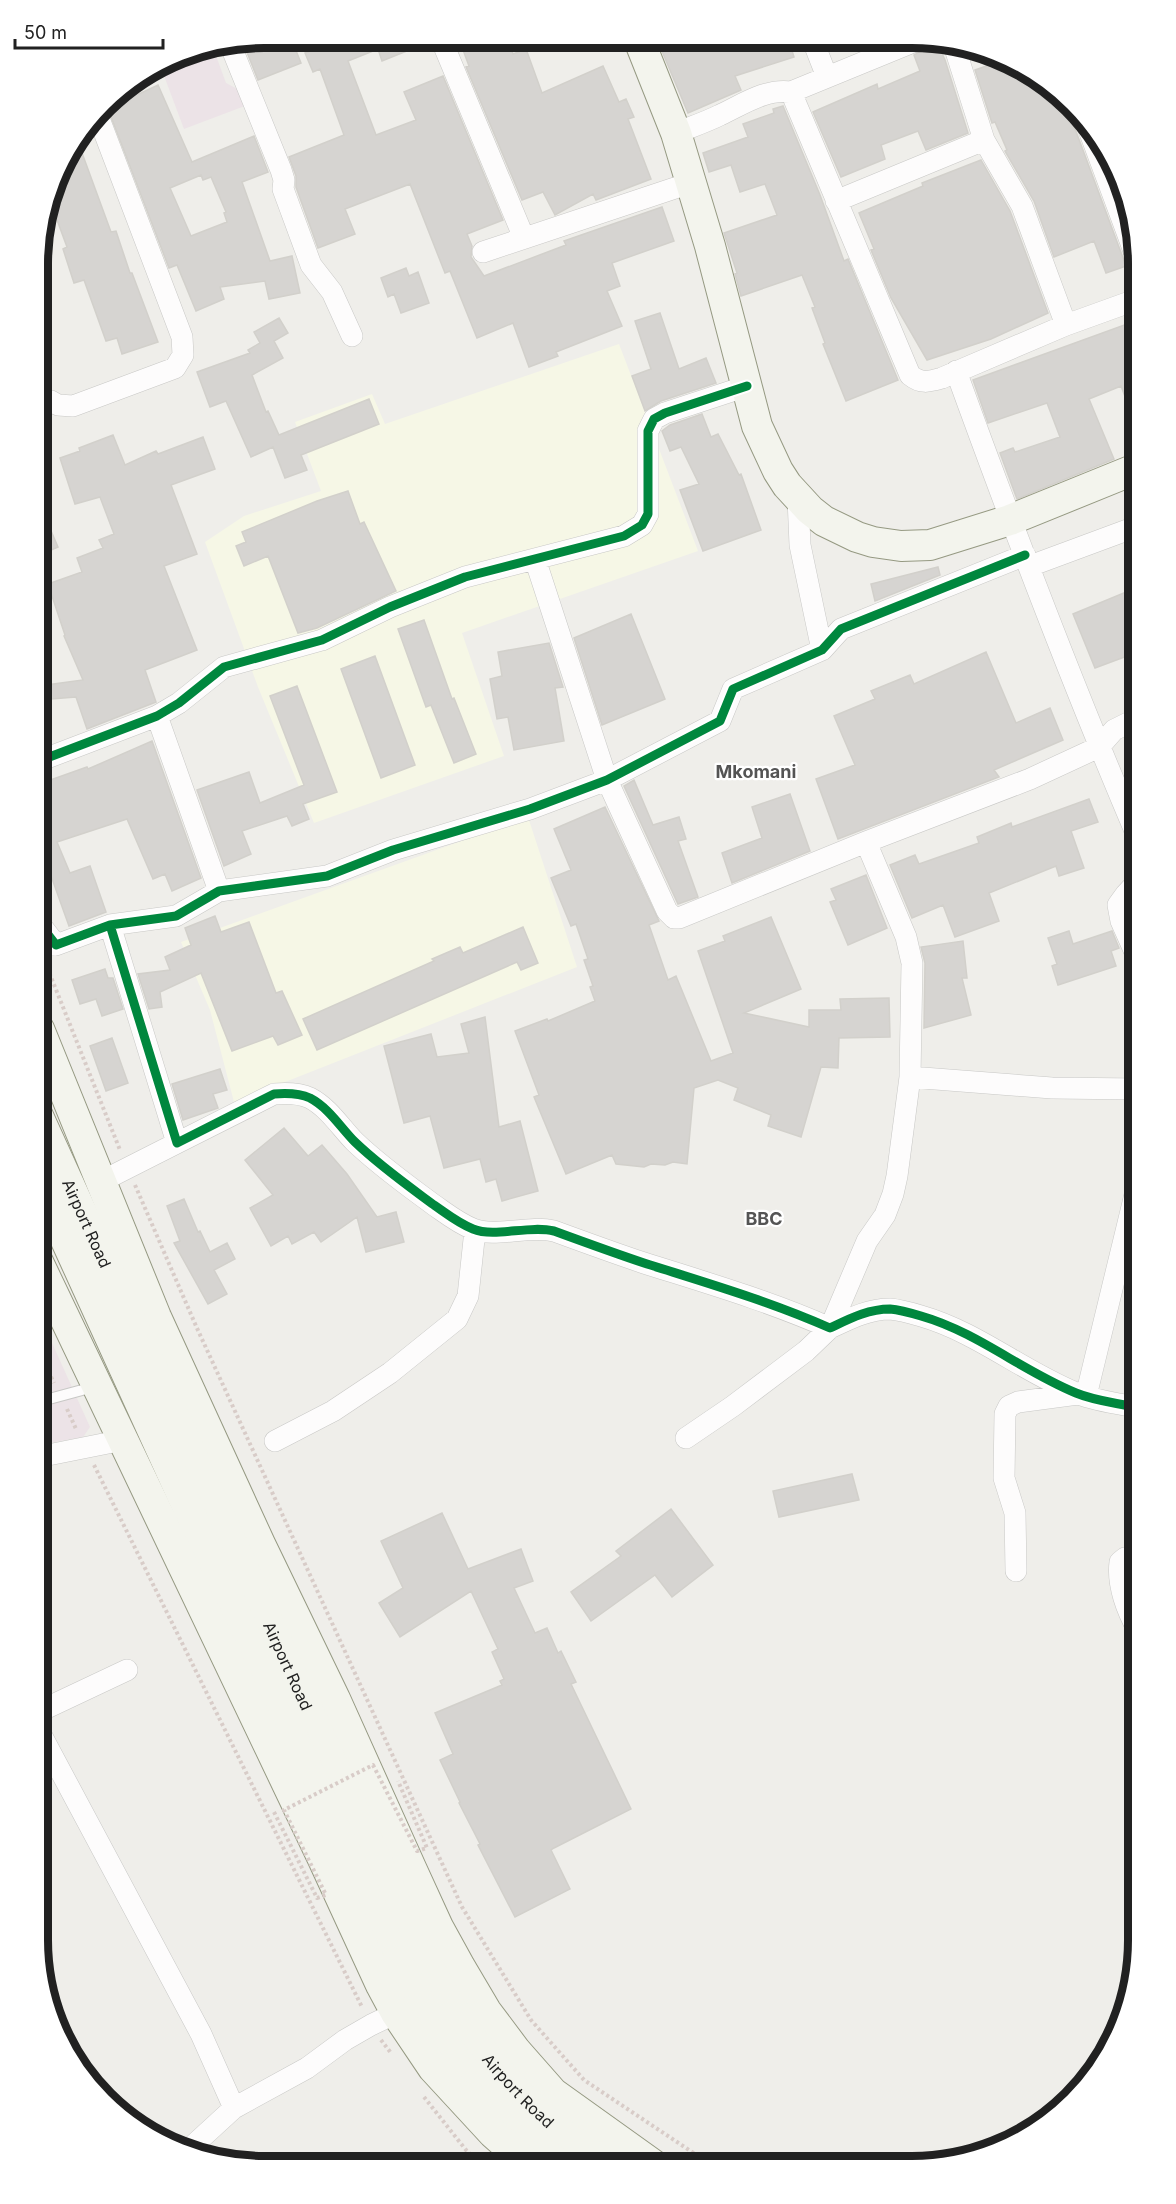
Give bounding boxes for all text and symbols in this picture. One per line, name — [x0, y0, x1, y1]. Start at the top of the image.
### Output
scale bar — [15, 12, 164, 50]
text: 50 m — [24, 22, 67, 43]
district label: Mkomani — [716, 761, 796, 782]
street label: Airport Road — [58, 1176, 116, 1271]
district label: BBC — [745, 1208, 783, 1229]
street label: Airport Road — [259, 1618, 317, 1713]
street label: Airport Road — [478, 2049, 558, 2132]

